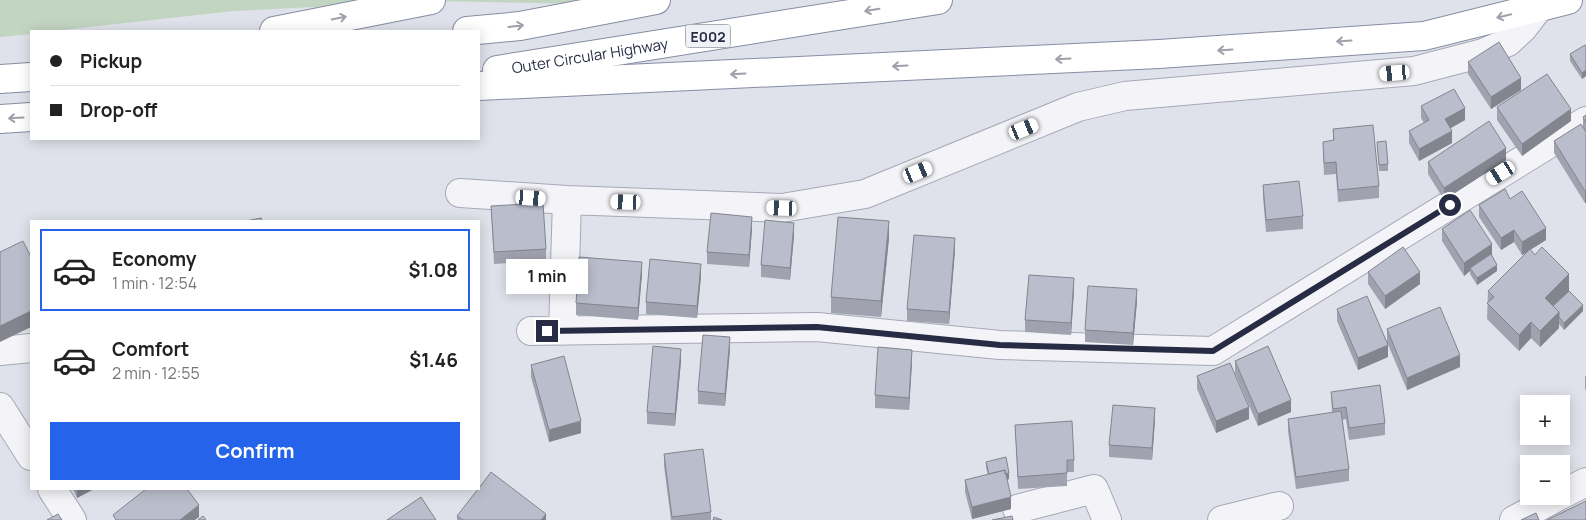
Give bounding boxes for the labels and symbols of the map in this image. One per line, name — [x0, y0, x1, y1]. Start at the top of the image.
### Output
one-way arrow — [864, 6, 880, 16]
one-way arrow — [1496, 11, 1512, 21]
one-way arrow — [330, 13, 346, 23]
one-way arrow — [508, 21, 524, 31]
road number: E002 — [686, 24, 730, 48]
street label: Outer Circular Highway — [510, 32, 670, 78]
one-way arrow — [1336, 37, 1352, 46]
one-way arrow — [1217, 45, 1233, 54]
one-way arrow — [1055, 54, 1071, 63]
one-way arrow — [893, 62, 909, 71]
car — [1379, 64, 1410, 82]
one-way arrow — [730, 69, 746, 78]
one-way arrow — [8, 114, 24, 123]
car — [1007, 116, 1040, 142]
car — [901, 159, 934, 185]
car — [1484, 159, 1517, 187]
car — [515, 189, 546, 207]
car — [610, 194, 641, 210]
route start — [1439, 194, 1461, 216]
car — [766, 200, 797, 216]
callout: 1 min — [506, 258, 588, 294]
route end — [536, 320, 558, 342]

